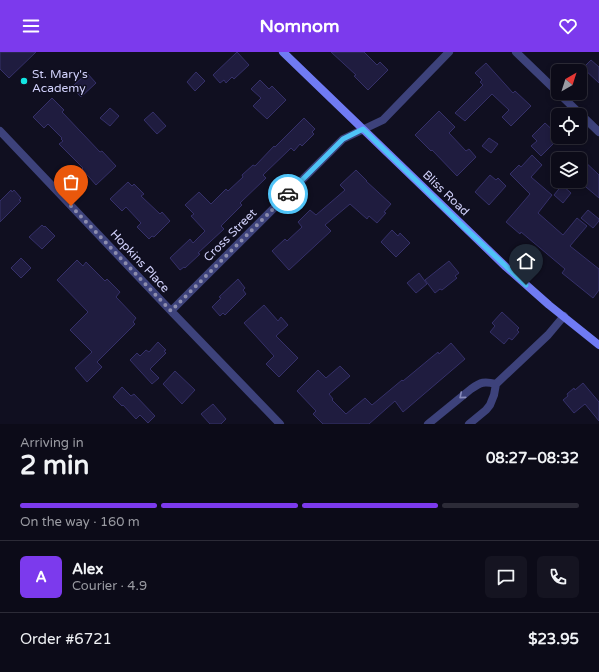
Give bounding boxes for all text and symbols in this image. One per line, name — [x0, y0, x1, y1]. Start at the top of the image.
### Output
icon: menu — [20, 15, 42, 37]
text: Nomnom — [259, 15, 340, 37]
icon: heart — [557, 15, 579, 37]
north arrow — [551, 64, 587, 100]
map controls — [551, 64, 587, 188]
place label: St. Mary's Academy — [32, 67, 88, 95]
marker: St. Mary's Academy — [19, 76, 29, 86]
button: locate — [551, 108, 587, 144]
button: layers — [551, 152, 587, 188]
pin — [54, 165, 88, 206]
street label: Bliss Road — [420, 167, 472, 219]
icon: bag — [60, 171, 82, 193]
courier — [268, 174, 308, 214]
icon: car — [277, 183, 299, 205]
street label: Cross Street — [201, 205, 260, 264]
street label: Hopkins Place — [107, 227, 173, 295]
pin — [509, 244, 543, 285]
icon: home — [515, 250, 537, 272]
one-way arrow — [459, 392, 467, 399]
text: Arriving in — [20, 435, 84, 451]
text: 08:27–08:32 — [486, 449, 579, 467]
text: 2 min — [20, 450, 89, 481]
text: On the way · 160 m — [20, 514, 140, 530]
button: chat — [485, 556, 527, 598]
button: phone — [537, 556, 579, 598]
text: Alex — [72, 560, 103, 578]
text: A — [35, 568, 47, 586]
text: Courier · 4.9 — [72, 578, 147, 594]
text: Order #6721 — [20, 630, 112, 648]
text: $23.95 — [528, 630, 579, 648]

